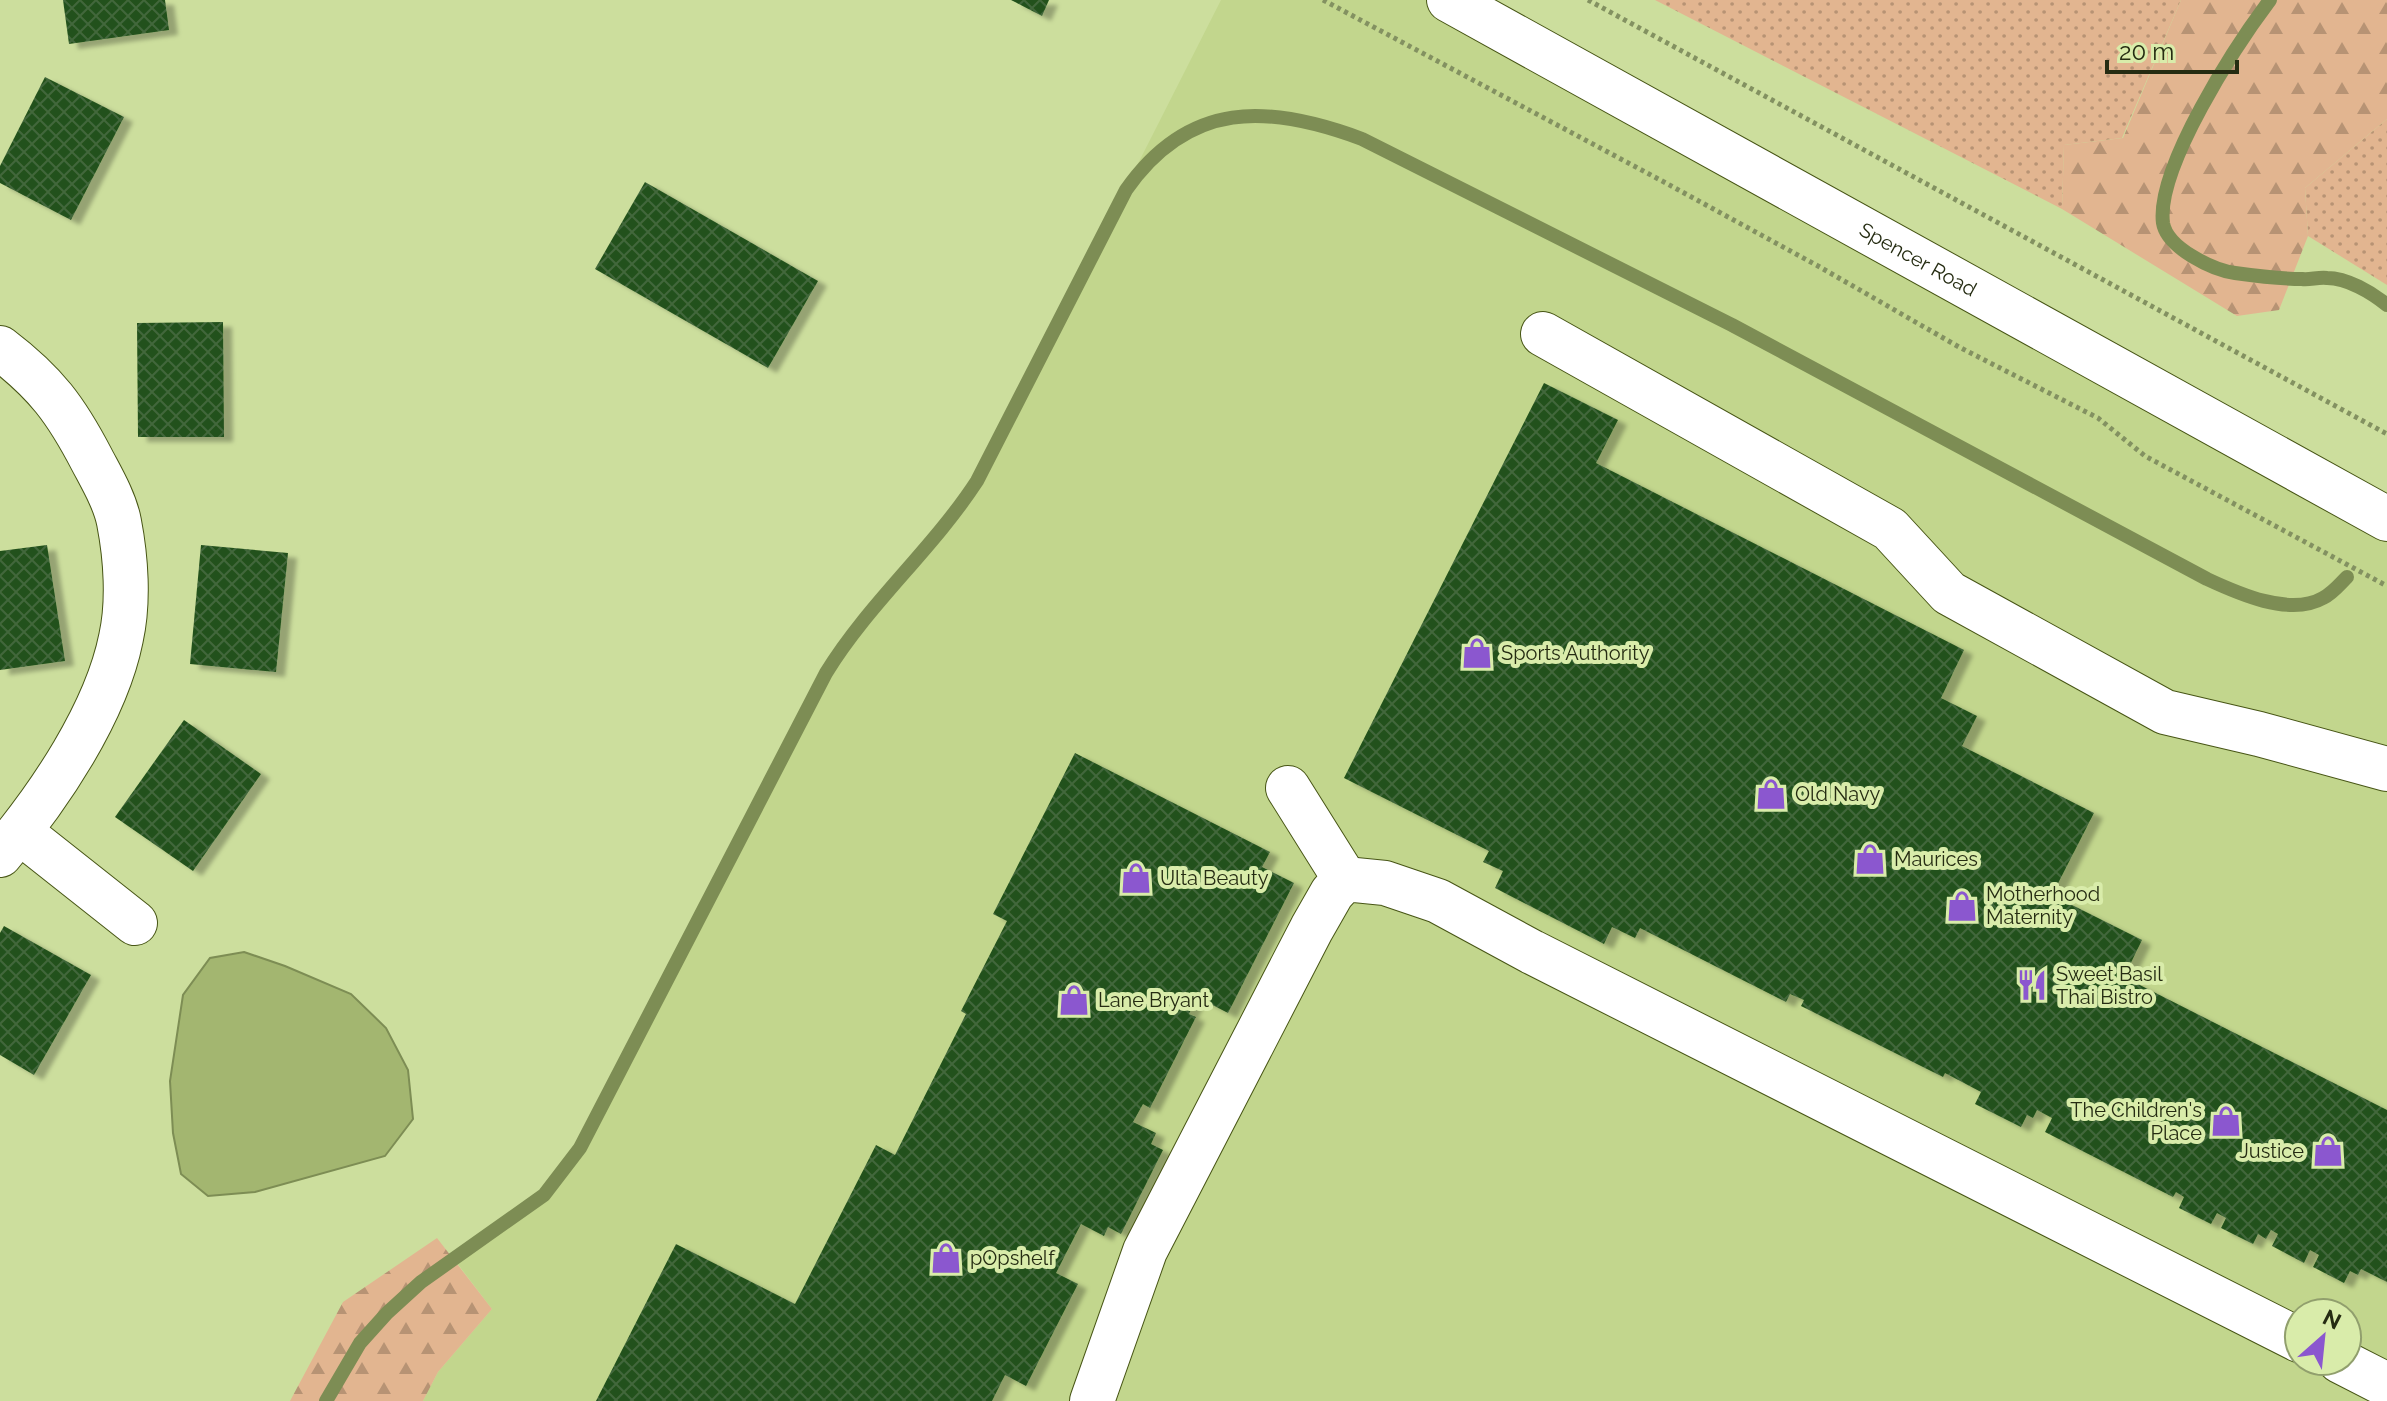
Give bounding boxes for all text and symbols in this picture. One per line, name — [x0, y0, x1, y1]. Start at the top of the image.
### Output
scale bar — [2107, 24, 2237, 74]
text: 20 m — [2119, 37, 2174, 66]
street label: Spencer Road — [1855, 217, 1981, 302]
shop icon: Sports Authority — [1460, 636, 1494, 670]
place label: Sports Authority — [1501, 641, 1650, 665]
shop icon: Old Navy — [1754, 777, 1788, 811]
place label: Old Navy — [1795, 782, 1881, 806]
shop icon: Maurices — [1853, 842, 1887, 876]
place label: Maurices — [1894, 847, 1978, 871]
shop icon: Ulta Beauty — [1119, 861, 1153, 895]
place label: Ulta Beauty — [1160, 866, 1269, 890]
place label: Motherhood Maternity — [1986, 882, 2100, 929]
shop icon: Motherhood Maternity — [1945, 889, 1979, 923]
place label: Sweet Basil Thai Bistro — [2056, 962, 2163, 1009]
restaurant icon: Sweet Basil Thai Bistro — [2015, 968, 2049, 1002]
shop icon: Lane Bryant — [1057, 983, 1091, 1017]
place label: Lane Bryant — [1098, 988, 1209, 1012]
place label: The Children's Place — [2070, 1098, 2202, 1145]
shop icon: The Children's Place — [2209, 1104, 2243, 1138]
shop icon: Justice — [2311, 1134, 2345, 1168]
place label: Justice — [2239, 1139, 2304, 1163]
shop icon: pOpshelf — [929, 1241, 963, 1275]
place label: pOpshelf — [970, 1246, 1056, 1270]
north arrow — [2283, 1297, 2363, 1377]
text: N — [2319, 1304, 2345, 1335]

